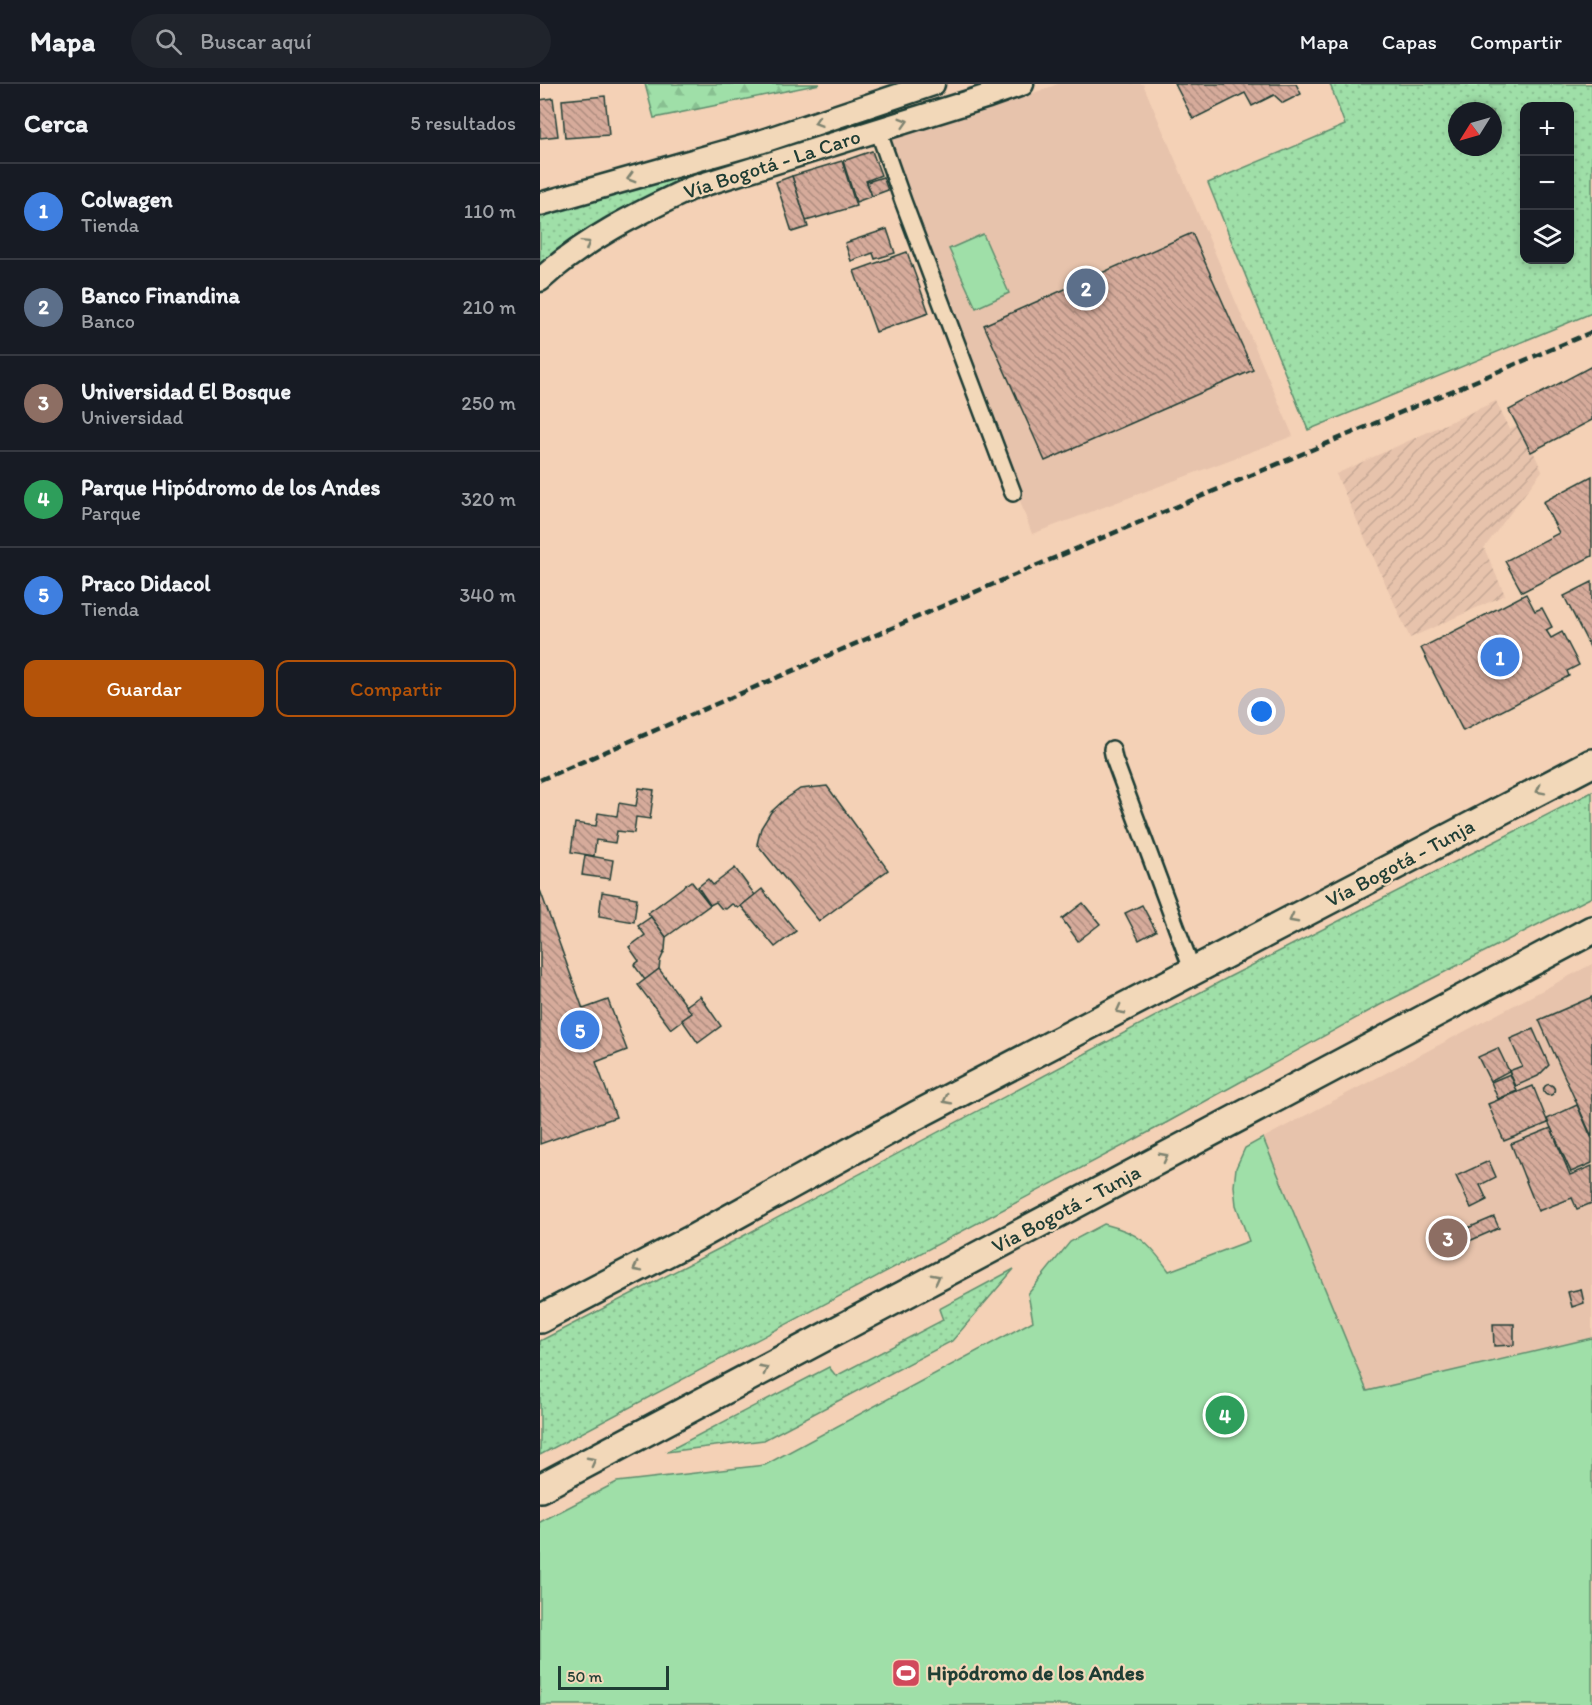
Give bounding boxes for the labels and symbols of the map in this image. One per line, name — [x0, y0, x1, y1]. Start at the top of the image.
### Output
north arrow — [1448, 102, 1502, 156]
one-way arrow — [813, 115, 824, 128]
one-way arrow — [898, 117, 909, 129]
street label: Vía Bogotá - La Caro — [680, 123, 863, 204]
one-way arrow — [626, 171, 637, 183]
one-way arrow — [580, 239, 590, 251]
pin: 2 — [1066, 266, 1106, 310]
pin: 1 — [1480, 634, 1520, 680]
your location — [1247, 697, 1276, 726]
one-way arrow — [1535, 782, 1546, 794]
street label: Vía Bogotá - Tunja — [1321, 813, 1478, 912]
one-way arrow — [1289, 912, 1299, 923]
one-way arrow — [1116, 1003, 1126, 1014]
pin: 5 — [560, 1008, 600, 1052]
one-way arrow — [942, 1092, 953, 1104]
one-way arrow — [1158, 1153, 1168, 1164]
street label: Vía Bogotá - Tunja — [987, 1159, 1144, 1258]
pin: 3 — [1428, 1216, 1468, 1260]
one-way arrow — [632, 1261, 643, 1272]
one-way arrow — [930, 1274, 940, 1285]
one-way arrow — [758, 1365, 768, 1376]
pin: 4 — [1206, 1392, 1244, 1438]
one-way arrow — [585, 1457, 596, 1468]
sports icon: Hipódromo de los Andes — [890, 1657, 922, 1689]
place label: Hipódromo de los Andes — [927, 1660, 1144, 1686]
scale bar — [558, 1663, 669, 1690]

